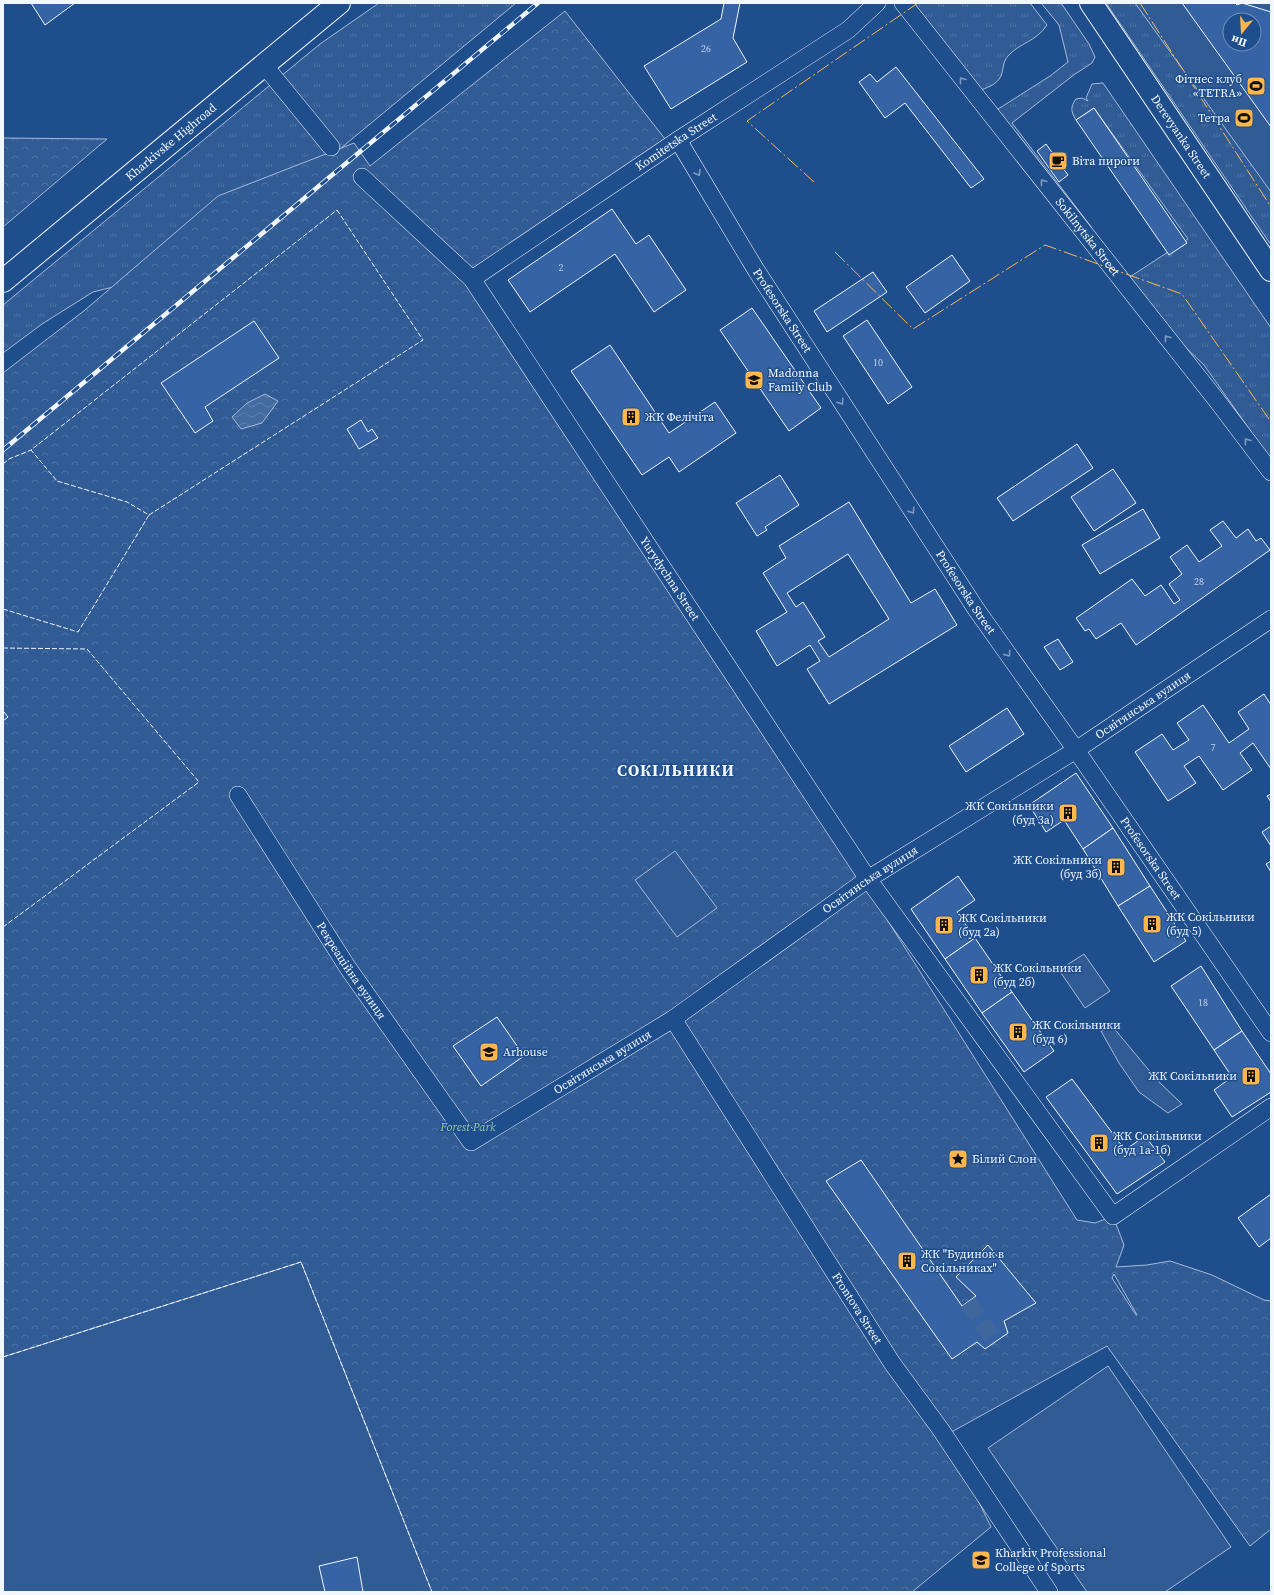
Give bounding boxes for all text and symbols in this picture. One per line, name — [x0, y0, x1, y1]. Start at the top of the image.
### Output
north arrow — [1222, 12, 1262, 52]
text: Пн — [1229, 32, 1249, 51]
house number: 26 — [701, 42, 711, 55]
place label: Фітнес клуб «TETRA» — [1175, 71, 1242, 101]
sports icon: Фітнес клуб «TETRA» — [1245, 75, 1267, 97]
one-way arrow — [960, 77, 967, 84]
street label: Derevyanka Street — [1147, 92, 1215, 182]
street label: Kharkivske Highroad — [122, 100, 220, 184]
sports icon: Тетра — [1233, 107, 1255, 129]
street label: Komitetska Street — [632, 109, 720, 174]
place label: Тетра — [1198, 110, 1231, 126]
cafe icon: Віта пироги — [1047, 150, 1069, 172]
place label: Віта пироги — [1072, 153, 1140, 169]
one-way arrow — [693, 169, 700, 176]
one-way arrow — [1041, 179, 1048, 186]
street label: Sokilnytska Street — [1052, 195, 1123, 279]
house number: 2 — [559, 261, 564, 274]
street label: Profesorska Street — [749, 265, 816, 356]
one-way arrow — [1165, 336, 1172, 343]
house number: 10 — [873, 356, 883, 369]
place label: Madonna Family Club — [768, 365, 832, 395]
school or university icon: Madonna Family Club — [743, 369, 765, 391]
one-way arrow — [836, 398, 844, 405]
building icon: ЖК Фелічіта — [620, 406, 642, 428]
place label: ЖК Фелічіта — [645, 409, 715, 425]
one-way arrow — [1245, 438, 1252, 445]
one-way arrow — [907, 507, 915, 514]
street label: Yurydychna Street — [636, 533, 703, 624]
street label: Profesorska Street — [932, 547, 999, 637]
house number: 28 — [1194, 575, 1204, 588]
one-way arrow — [1003, 649, 1010, 656]
street label: Освітянська вулиця — [1092, 667, 1194, 743]
house number: 7 — [1211, 741, 1216, 754]
district label: СОКІЛЬНИКИ — [617, 759, 735, 781]
place label: ЖК Сокільники (буд 3а) — [965, 798, 1054, 828]
building icon: ЖК Сокільники (буд 3а) — [1057, 802, 1079, 824]
street label: Profesorska Street — [1116, 814, 1185, 903]
street label: Освітянська вулиця — [819, 842, 921, 917]
place label: ЖК Сокільники (буд 3б) — [1013, 852, 1102, 882]
building icon: ЖК Сокільники (буд 3б) — [1105, 856, 1127, 878]
place label: ЖК Сокільники (буд 5) — [1166, 909, 1255, 939]
place label: ЖК Сокільники (буд 2а) — [958, 910, 1047, 940]
building icon: ЖК Сокільники (буд 5) — [1141, 913, 1163, 935]
building icon: ЖК Сокільники (буд 2а) — [933, 914, 955, 936]
street label: Рекреаційна вулиця — [313, 919, 390, 1022]
place label: ЖК Сокільники (буд 2б) — [993, 960, 1082, 990]
building icon: ЖК Сокільники (буд 2б) — [968, 964, 990, 986]
house number: 18 — [1198, 996, 1208, 1009]
place label: ЖК Сокільники (буд 6) — [1032, 1017, 1121, 1047]
building icon: ЖК Сокільники (буд 6) — [1007, 1021, 1029, 1043]
street label: Освітянська вулиця — [551, 1026, 654, 1098]
school or university icon: Arhouse — [478, 1041, 500, 1063]
place label: Arhouse — [503, 1044, 548, 1060]
building icon: ЖК Сокільники — [1240, 1065, 1262, 1087]
place label: ЖК Сокільники — [1148, 1068, 1237, 1084]
park label: Forest Park — [439, 1119, 496, 1135]
place label: ЖК Сокільники (буд 1а-1б) — [1113, 1128, 1202, 1158]
building icon: ЖК Сокільники (буд 1а-1б) — [1088, 1132, 1110, 1154]
place icon: Білий Слон — [947, 1148, 969, 1170]
place label: Білий Слон — [972, 1151, 1037, 1167]
place label: ЖК "Будинок в Сокільниках" — [921, 1246, 1004, 1276]
building icon: ЖК "Будинок в Сокільниках" — [896, 1250, 918, 1272]
street label: Frontova Street — [828, 1270, 886, 1347]
place label: Kharkiv Professional College of Sports — [995, 1545, 1107, 1575]
school or university icon: Kharkiv Professional College of Sports — [970, 1549, 992, 1571]

